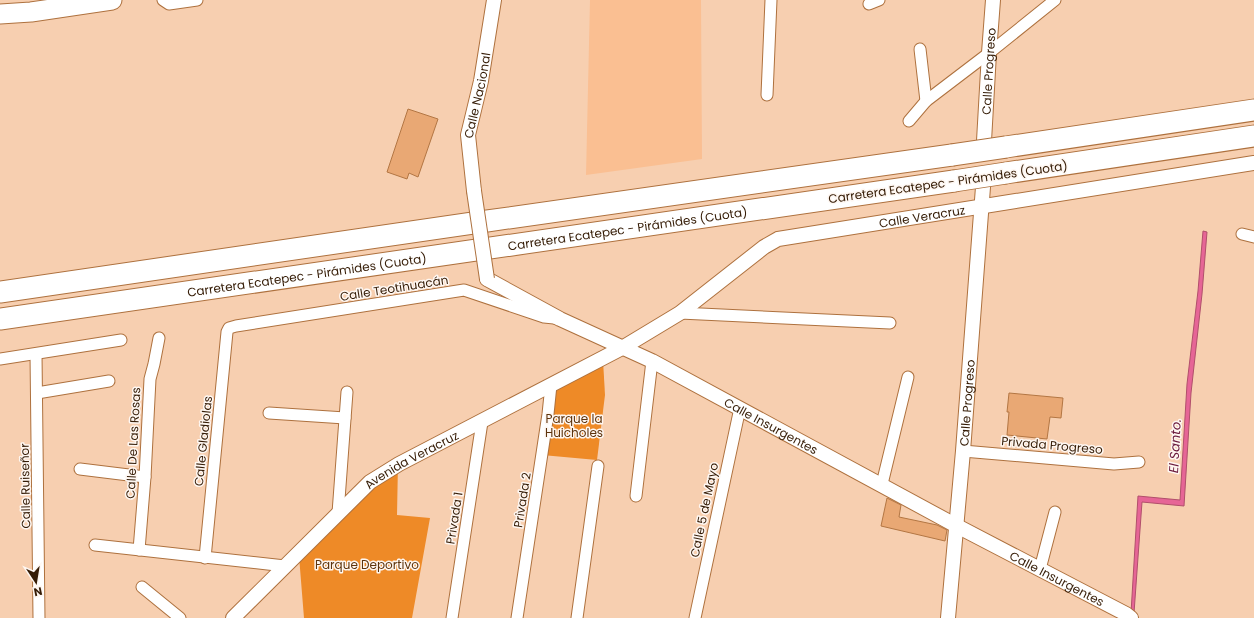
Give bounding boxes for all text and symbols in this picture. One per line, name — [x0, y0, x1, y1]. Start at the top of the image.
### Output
street label: Calle Progreso — [977, 27, 999, 115]
street label: Calle Nacional — [459, 51, 494, 140]
street label: Carretera Ecatepec - Pirámides (Cuota) — [827, 157, 1069, 207]
street label: Calle Veracruz — [878, 201, 966, 231]
street label: Carretera Ecatepec - Pirámides (Cuota) — [507, 203, 748, 254]
street label: Carretera Ecatepec - Pirámides (Cuota) — [186, 249, 428, 300]
street label: Calle Teotihuacán — [339, 271, 449, 305]
street label: Calle Progreso — [955, 358, 978, 447]
street label: Calle De Las Rosas — [122, 387, 144, 499]
street label: Calle Insurgentes — [721, 393, 821, 458]
street label: Calle Gladiolas — [190, 395, 216, 487]
park label: Parque la Huicholes — [545, 410, 603, 441]
water label: El Santo. — [1164, 418, 1186, 474]
street label: Avenida Veracruz — [360, 426, 461, 492]
street label: Privada Progreso — [1001, 432, 1104, 458]
street label: Calle Ruiseñor — [16, 443, 34, 529]
street label: Calle 5 de Mayo — [686, 461, 722, 559]
street label: Privada 2 — [509, 471, 535, 529]
street label: Privada 1 — [441, 491, 467, 545]
street label: Calle Insurgentes — [1007, 546, 1107, 610]
park label: Parque Deportivo — [315, 556, 419, 573]
north arrow — [16, 562, 56, 602]
text: N — [32, 583, 44, 600]

